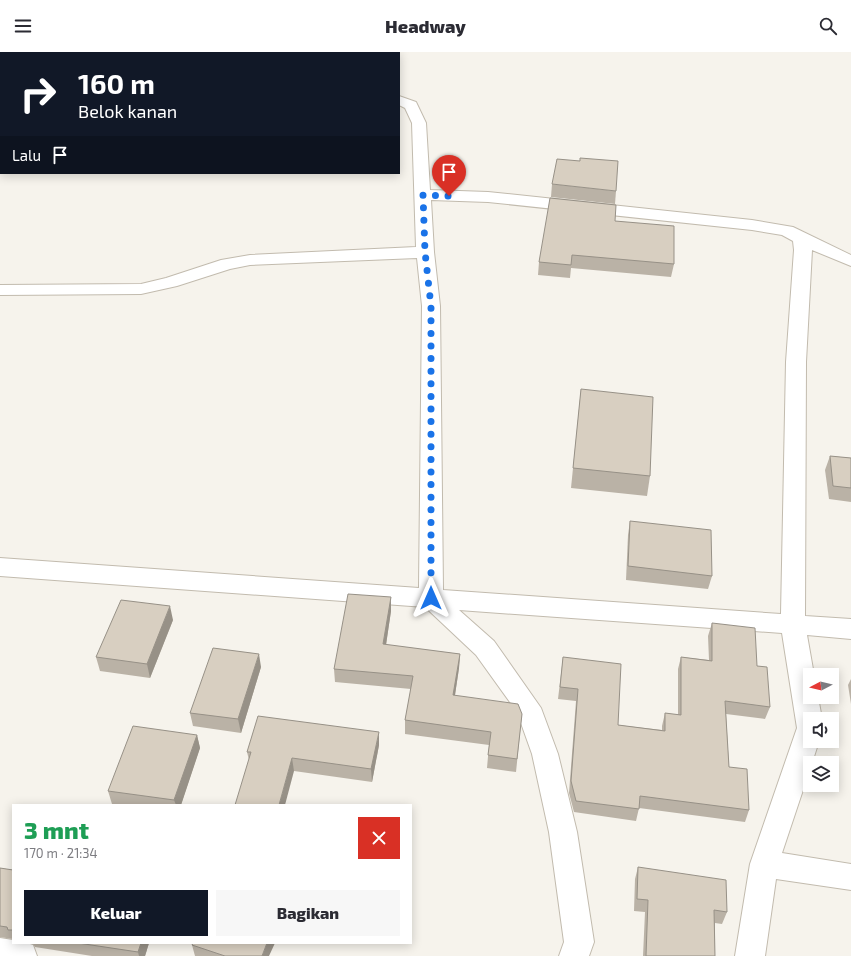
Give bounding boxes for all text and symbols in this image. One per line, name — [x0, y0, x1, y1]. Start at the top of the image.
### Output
icon: menu — [12, 15, 34, 37]
text: Headway — [385, 15, 466, 37]
icon: search — [817, 15, 839, 37]
text: 160 m — [78, 66, 155, 100]
icon: right — [12, 68, 64, 120]
text: Belok kanan — [78, 100, 177, 122]
icon: arrive — [49, 144, 71, 166]
text: Lalu — [12, 146, 41, 164]
pin — [432, 155, 466, 196]
icon: arrive — [438, 161, 460, 183]
position arrow — [410, 577, 452, 619]
north arrow — [803, 668, 839, 704]
map controls — [803, 668, 839, 792]
button: sound — [803, 712, 839, 748]
button: layers — [803, 756, 839, 792]
text: 3 mnt — [24, 815, 89, 844]
button: close — [358, 817, 400, 859]
text: 170 m · 21:34 — [24, 845, 98, 861]
button: Keluar — [24, 890, 208, 936]
button: Bagikan — [216, 890, 400, 936]

